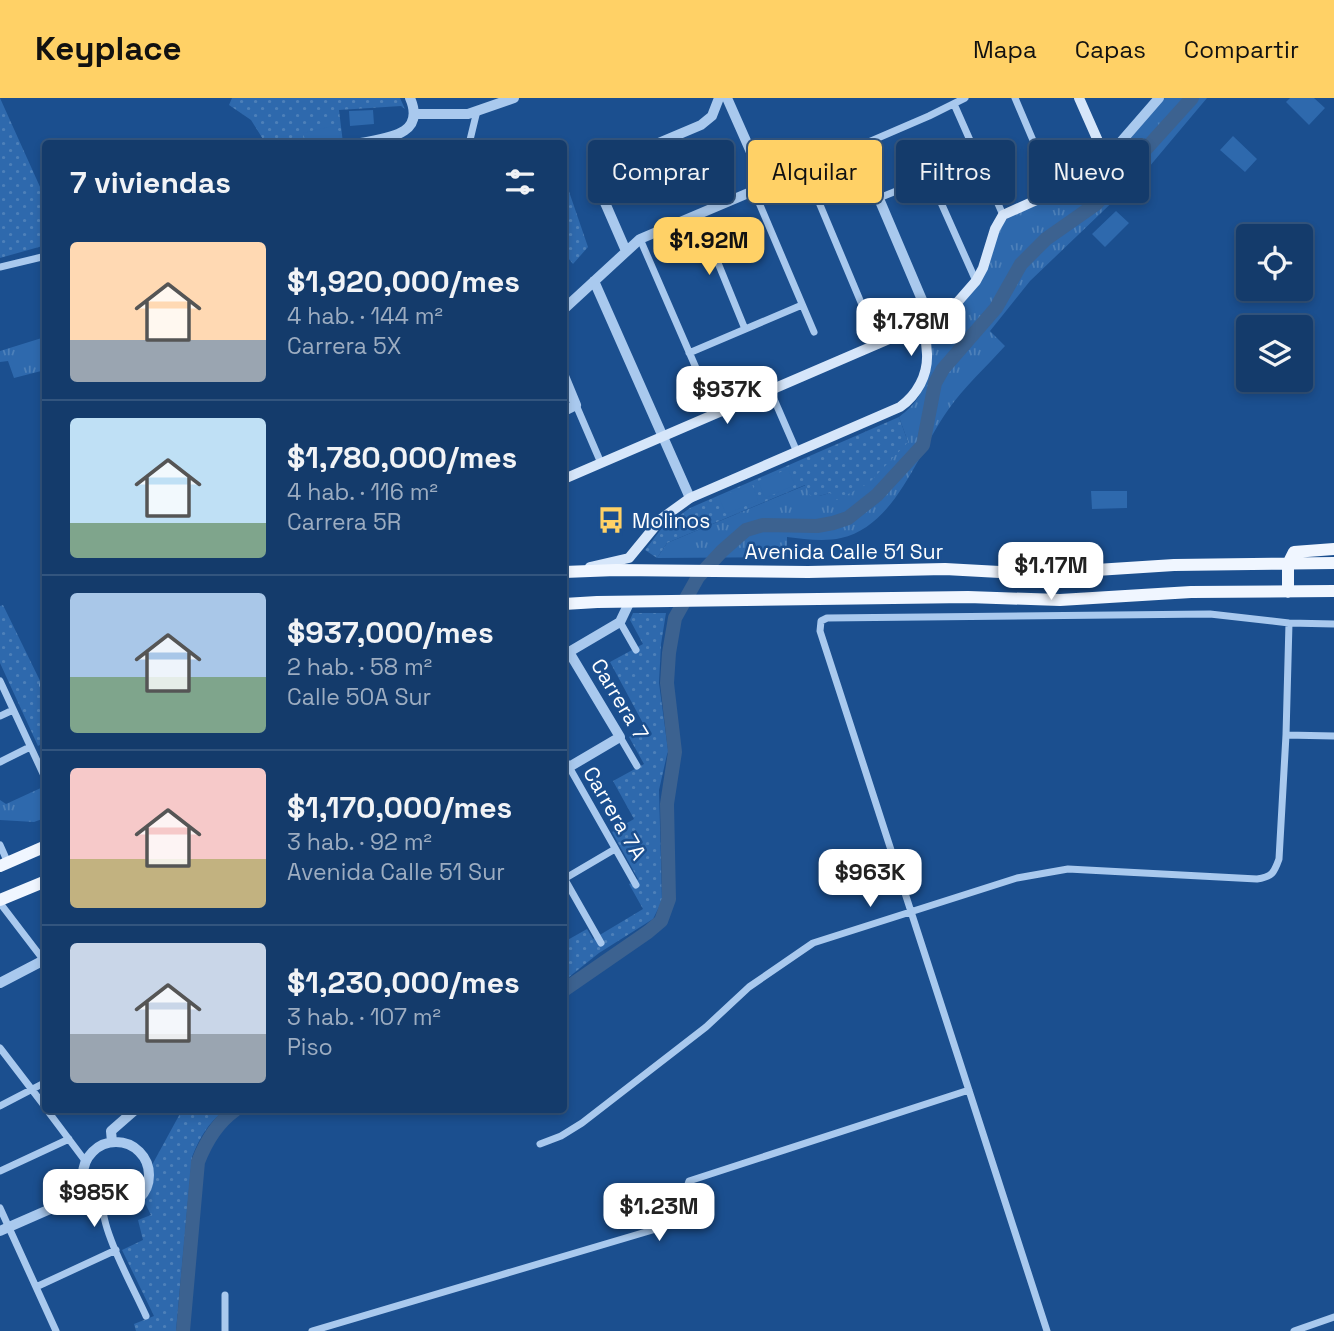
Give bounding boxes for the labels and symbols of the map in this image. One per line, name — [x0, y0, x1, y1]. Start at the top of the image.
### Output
pin: $1.92M — [652, 218, 766, 277]
pin: $1.78M — [854, 299, 968, 358]
pin: $937K — [678, 366, 776, 426]
bus stop icon: Molinos — [596, 505, 626, 535]
place label: Molinos — [632, 507, 710, 534]
street label: Avenida Calle 51 Sur — [745, 538, 944, 565]
pin: $1.17M — [994, 542, 1108, 602]
street label: Carrera 7 — [585, 653, 655, 745]
street label: Carrera 7A — [577, 761, 653, 865]
pin: $963K — [821, 850, 919, 909]
pin: $985K — [45, 1170, 143, 1229]
pin: $1.23M — [602, 1184, 716, 1243]

